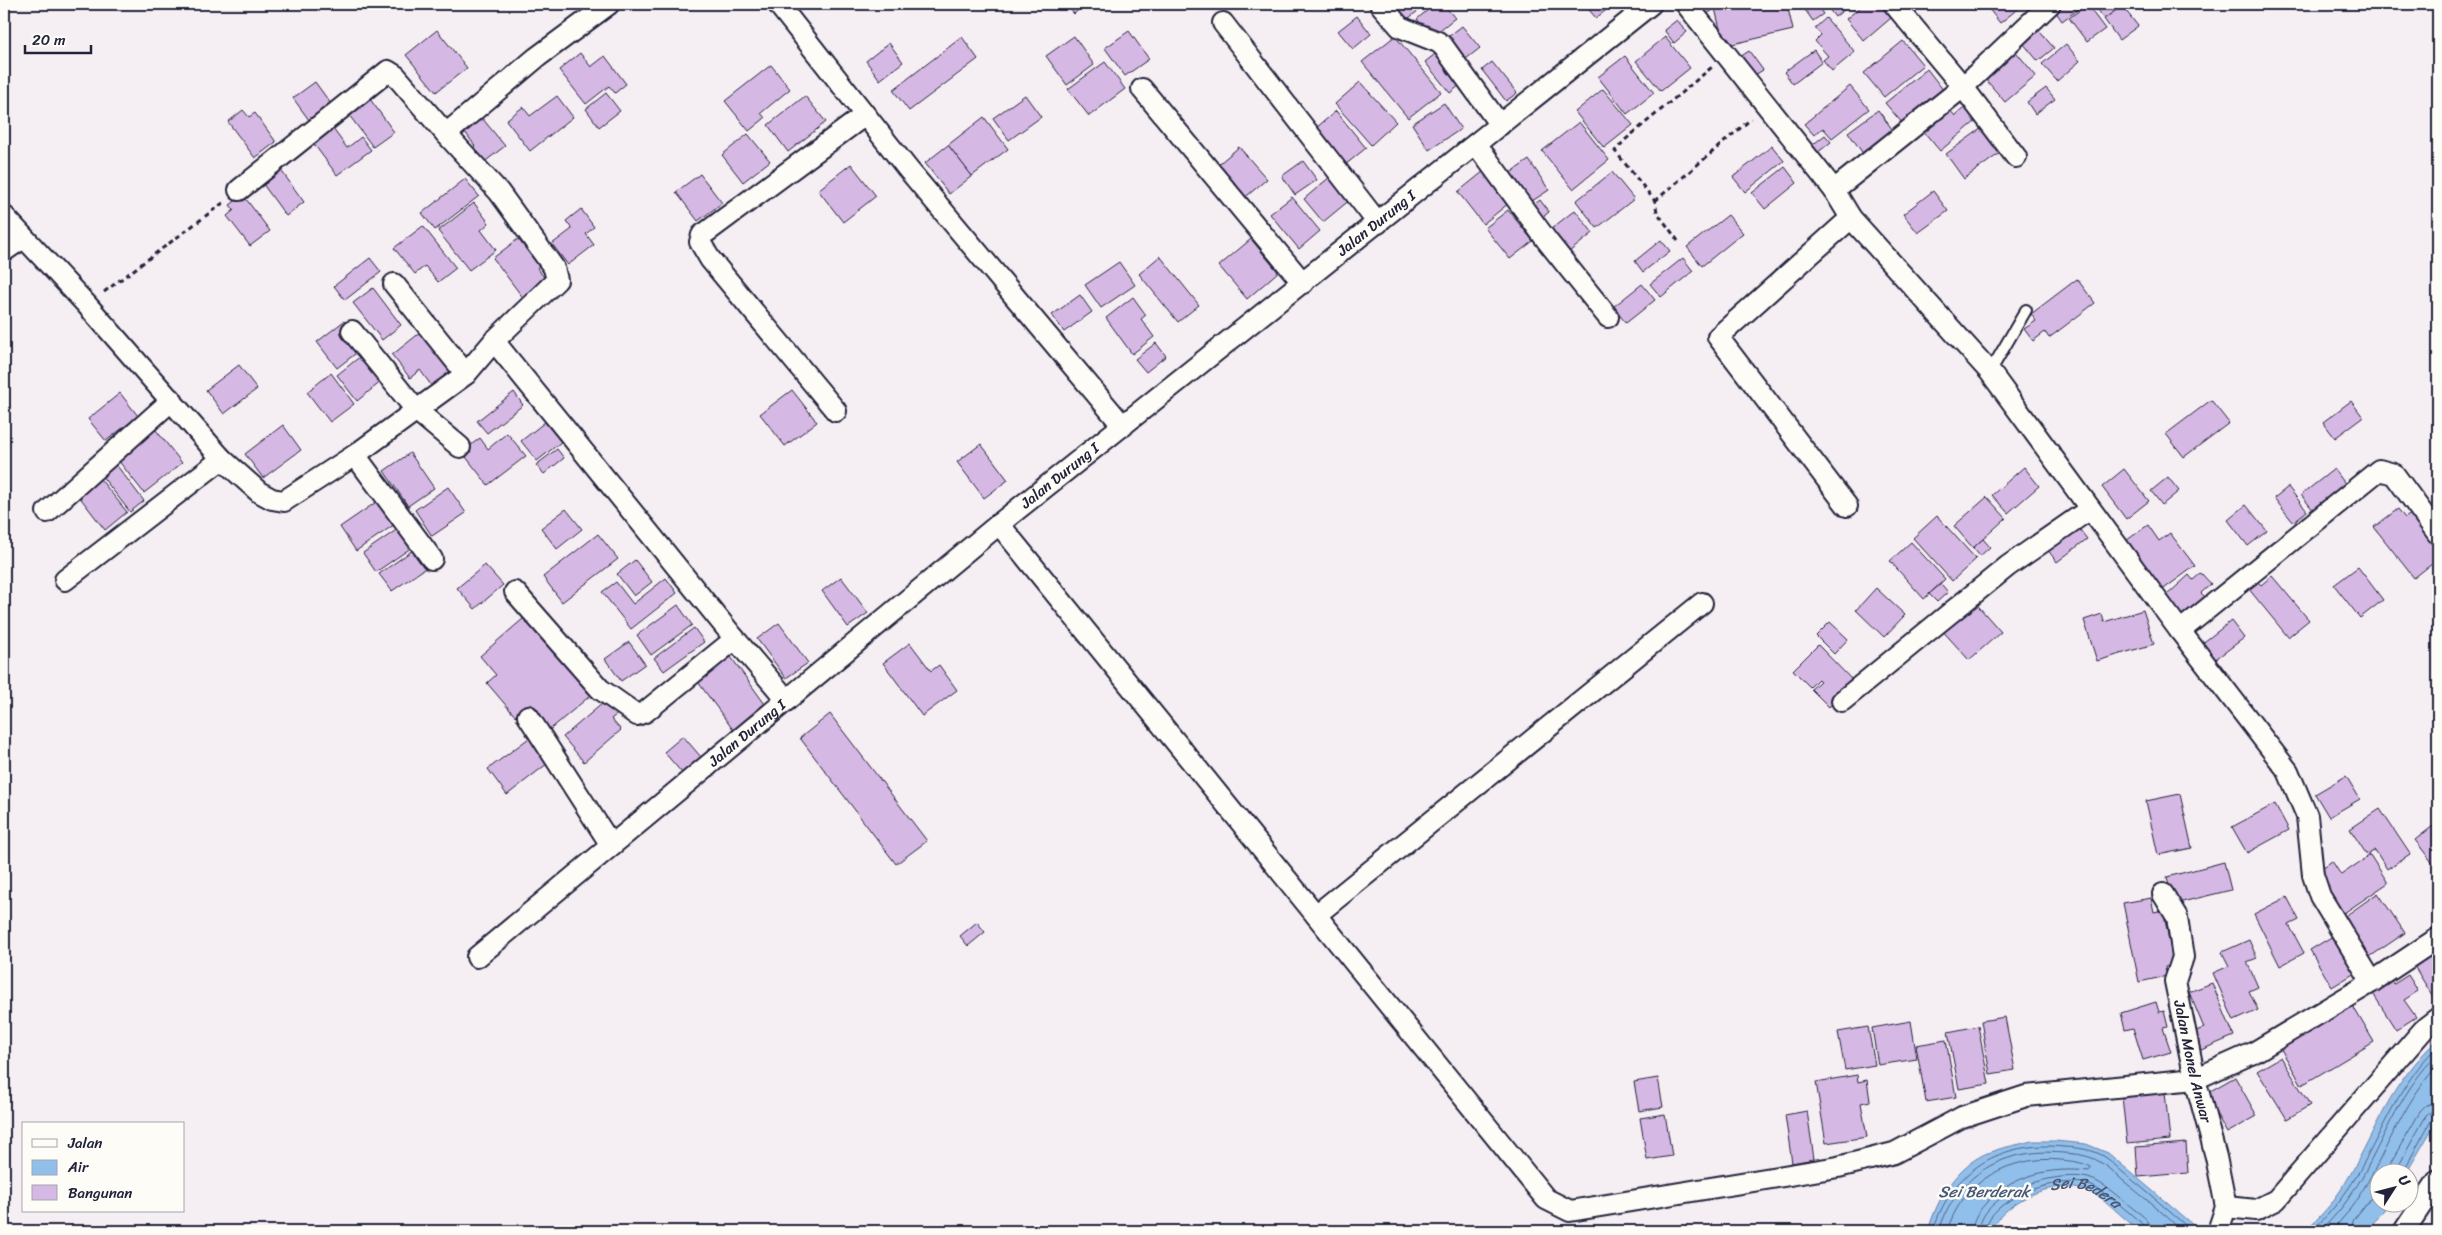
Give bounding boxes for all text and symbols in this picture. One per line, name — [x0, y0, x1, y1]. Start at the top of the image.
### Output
scale bar — [25, 22, 91, 54]
text: 20 m — [32, 27, 66, 53]
street label: Jalan Durung I — [1330, 182, 1423, 263]
street label: Jalan Durung I — [1014, 435, 1106, 516]
street label: Jalan Durung I — [701, 692, 793, 774]
street label: Jalan Monel Anwar — [2166, 997, 2219, 1126]
legend — [22, 1122, 185, 1212]
text: Jalan — [67, 1130, 102, 1156]
text: Air — [67, 1154, 89, 1180]
north arrow — [2370, 1162, 2420, 1212]
water label: Sei Bedera — [2047, 1168, 2130, 1217]
text: U — [2391, 1170, 2417, 1192]
water label: Sei Berderak — [1938, 1177, 2032, 1206]
text: Bangunan — [68, 1180, 132, 1206]

